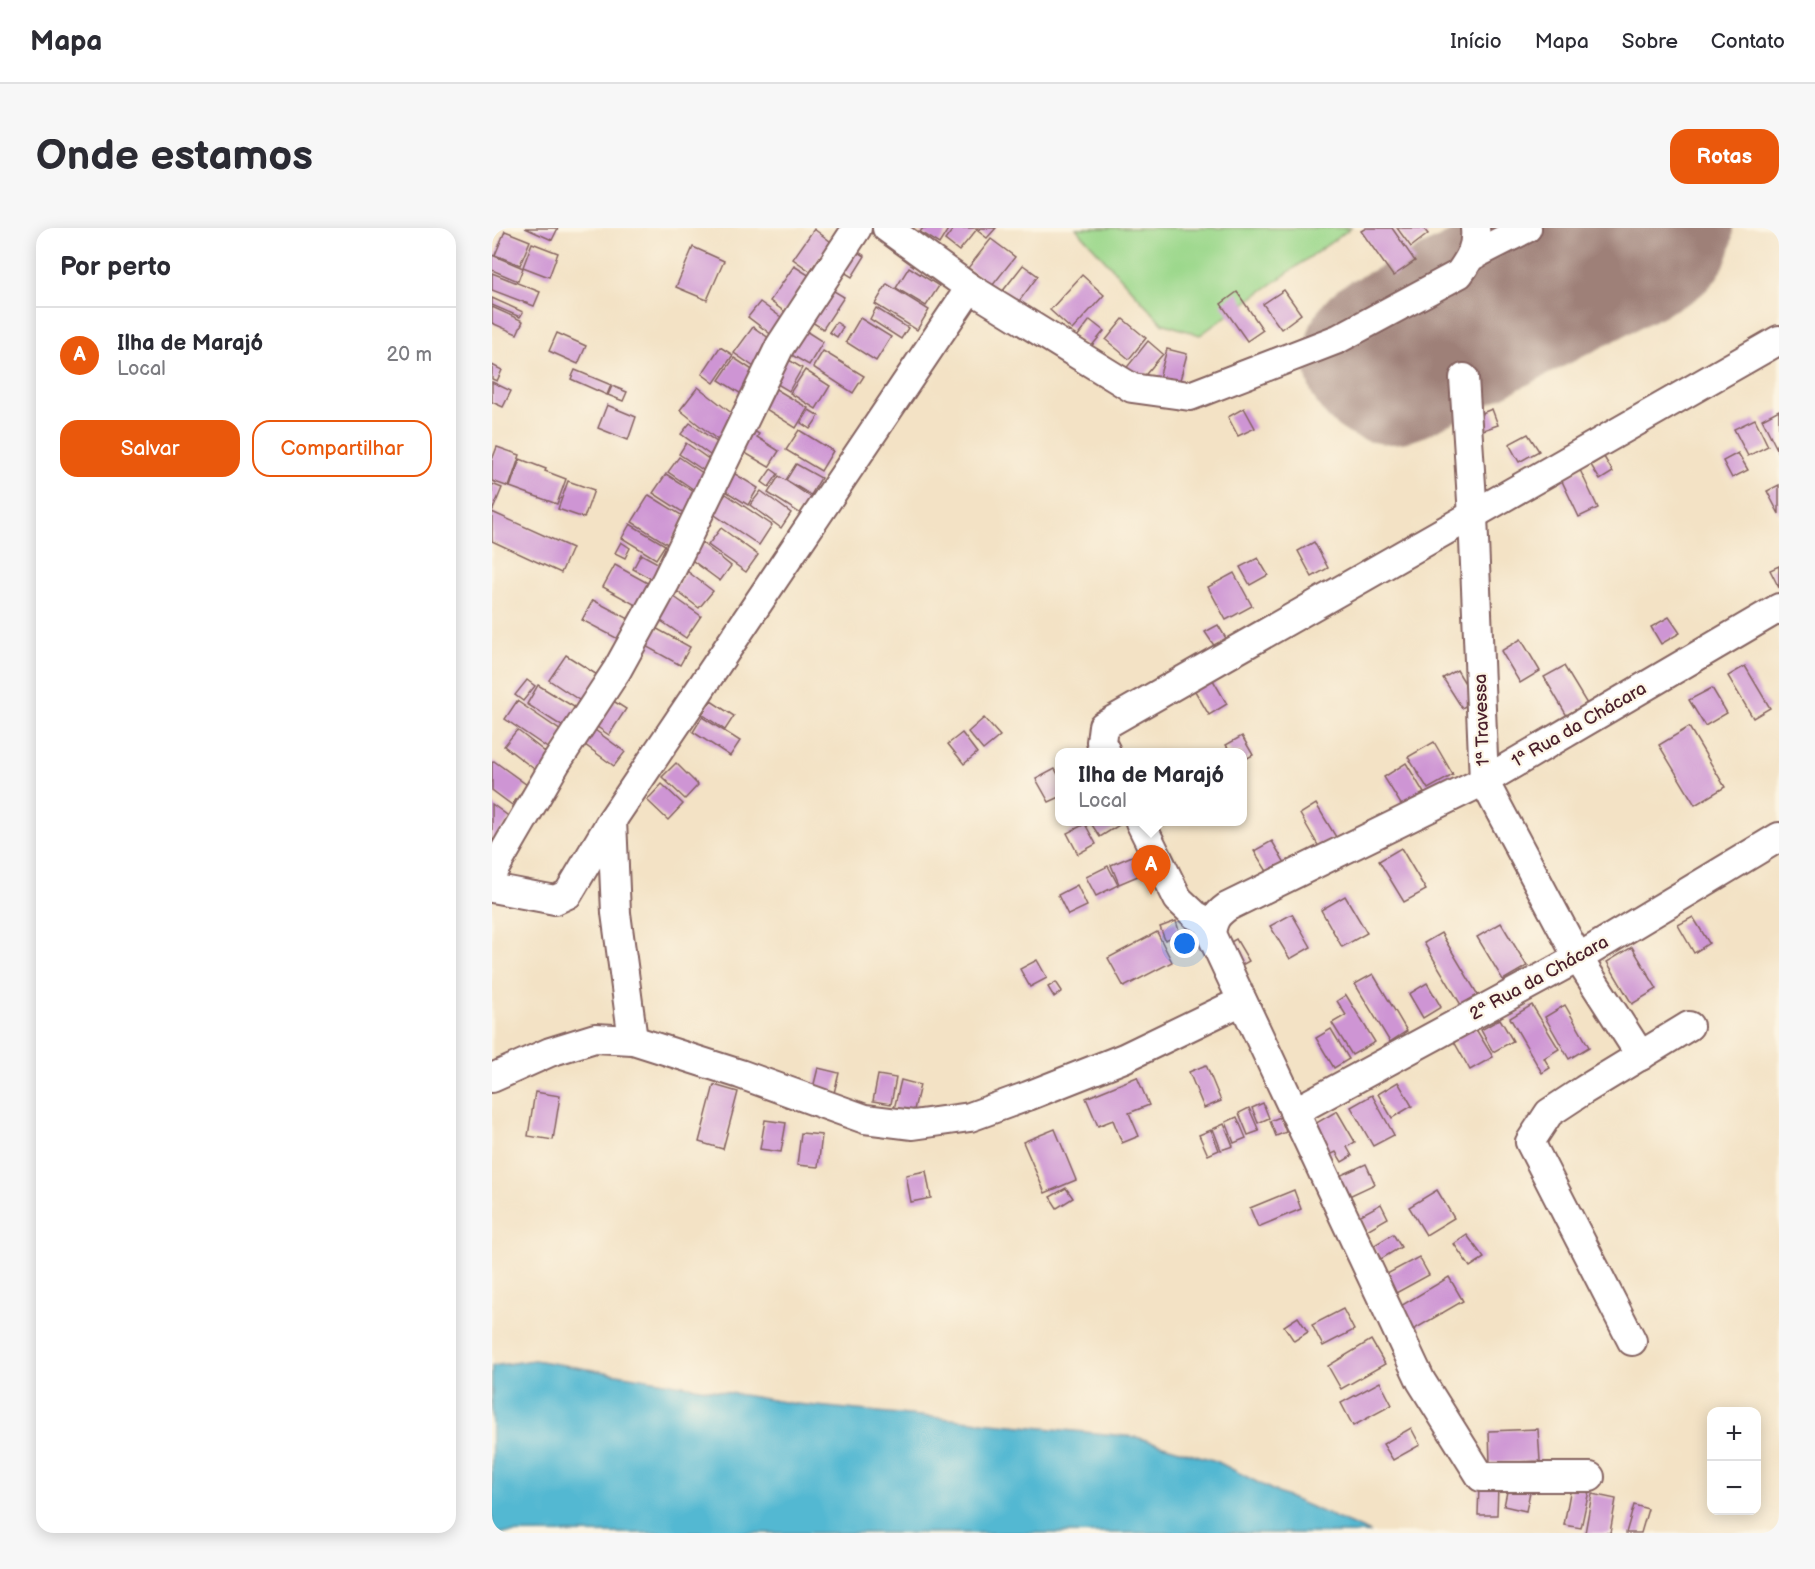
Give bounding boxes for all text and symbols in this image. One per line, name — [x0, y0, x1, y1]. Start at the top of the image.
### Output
text: Mapa — [30, 25, 102, 58]
text: Início — [1450, 29, 1502, 54]
text: Mapa — [1535, 29, 1589, 54]
text: Sobre — [1622, 29, 1678, 54]
text: Contato — [1711, 29, 1785, 54]
button: Rotas — [1670, 129, 1779, 184]
text: Onde estamos — [36, 131, 313, 182]
text: Por perto — [60, 252, 171, 283]
text: Ilha de Marajó — [117, 330, 263, 357]
text: A — [73, 343, 86, 367]
text: 20 m — [387, 343, 432, 367]
text: Local — [117, 357, 166, 381]
button: Salvar — [60, 420, 240, 477]
button: Compartilhar — [252, 420, 432, 477]
street label: 1ª Travessa — [1470, 673, 1494, 767]
street label: 1ª Rua da Chácara — [1508, 678, 1650, 772]
popup — [1055, 748, 1247, 826]
text: Ilha de Marajó — [1078, 762, 1224, 789]
text: Local — [1078, 789, 1127, 813]
pin: A — [1132, 846, 1170, 895]
your location — [1170, 929, 1199, 958]
street label: 2ª Rua da Chácara — [1466, 931, 1612, 1025]
map controls — [1707, 1407, 1761, 1515]
button: + — [1707, 1407, 1761, 1461]
button: − — [1707, 1461, 1761, 1515]

